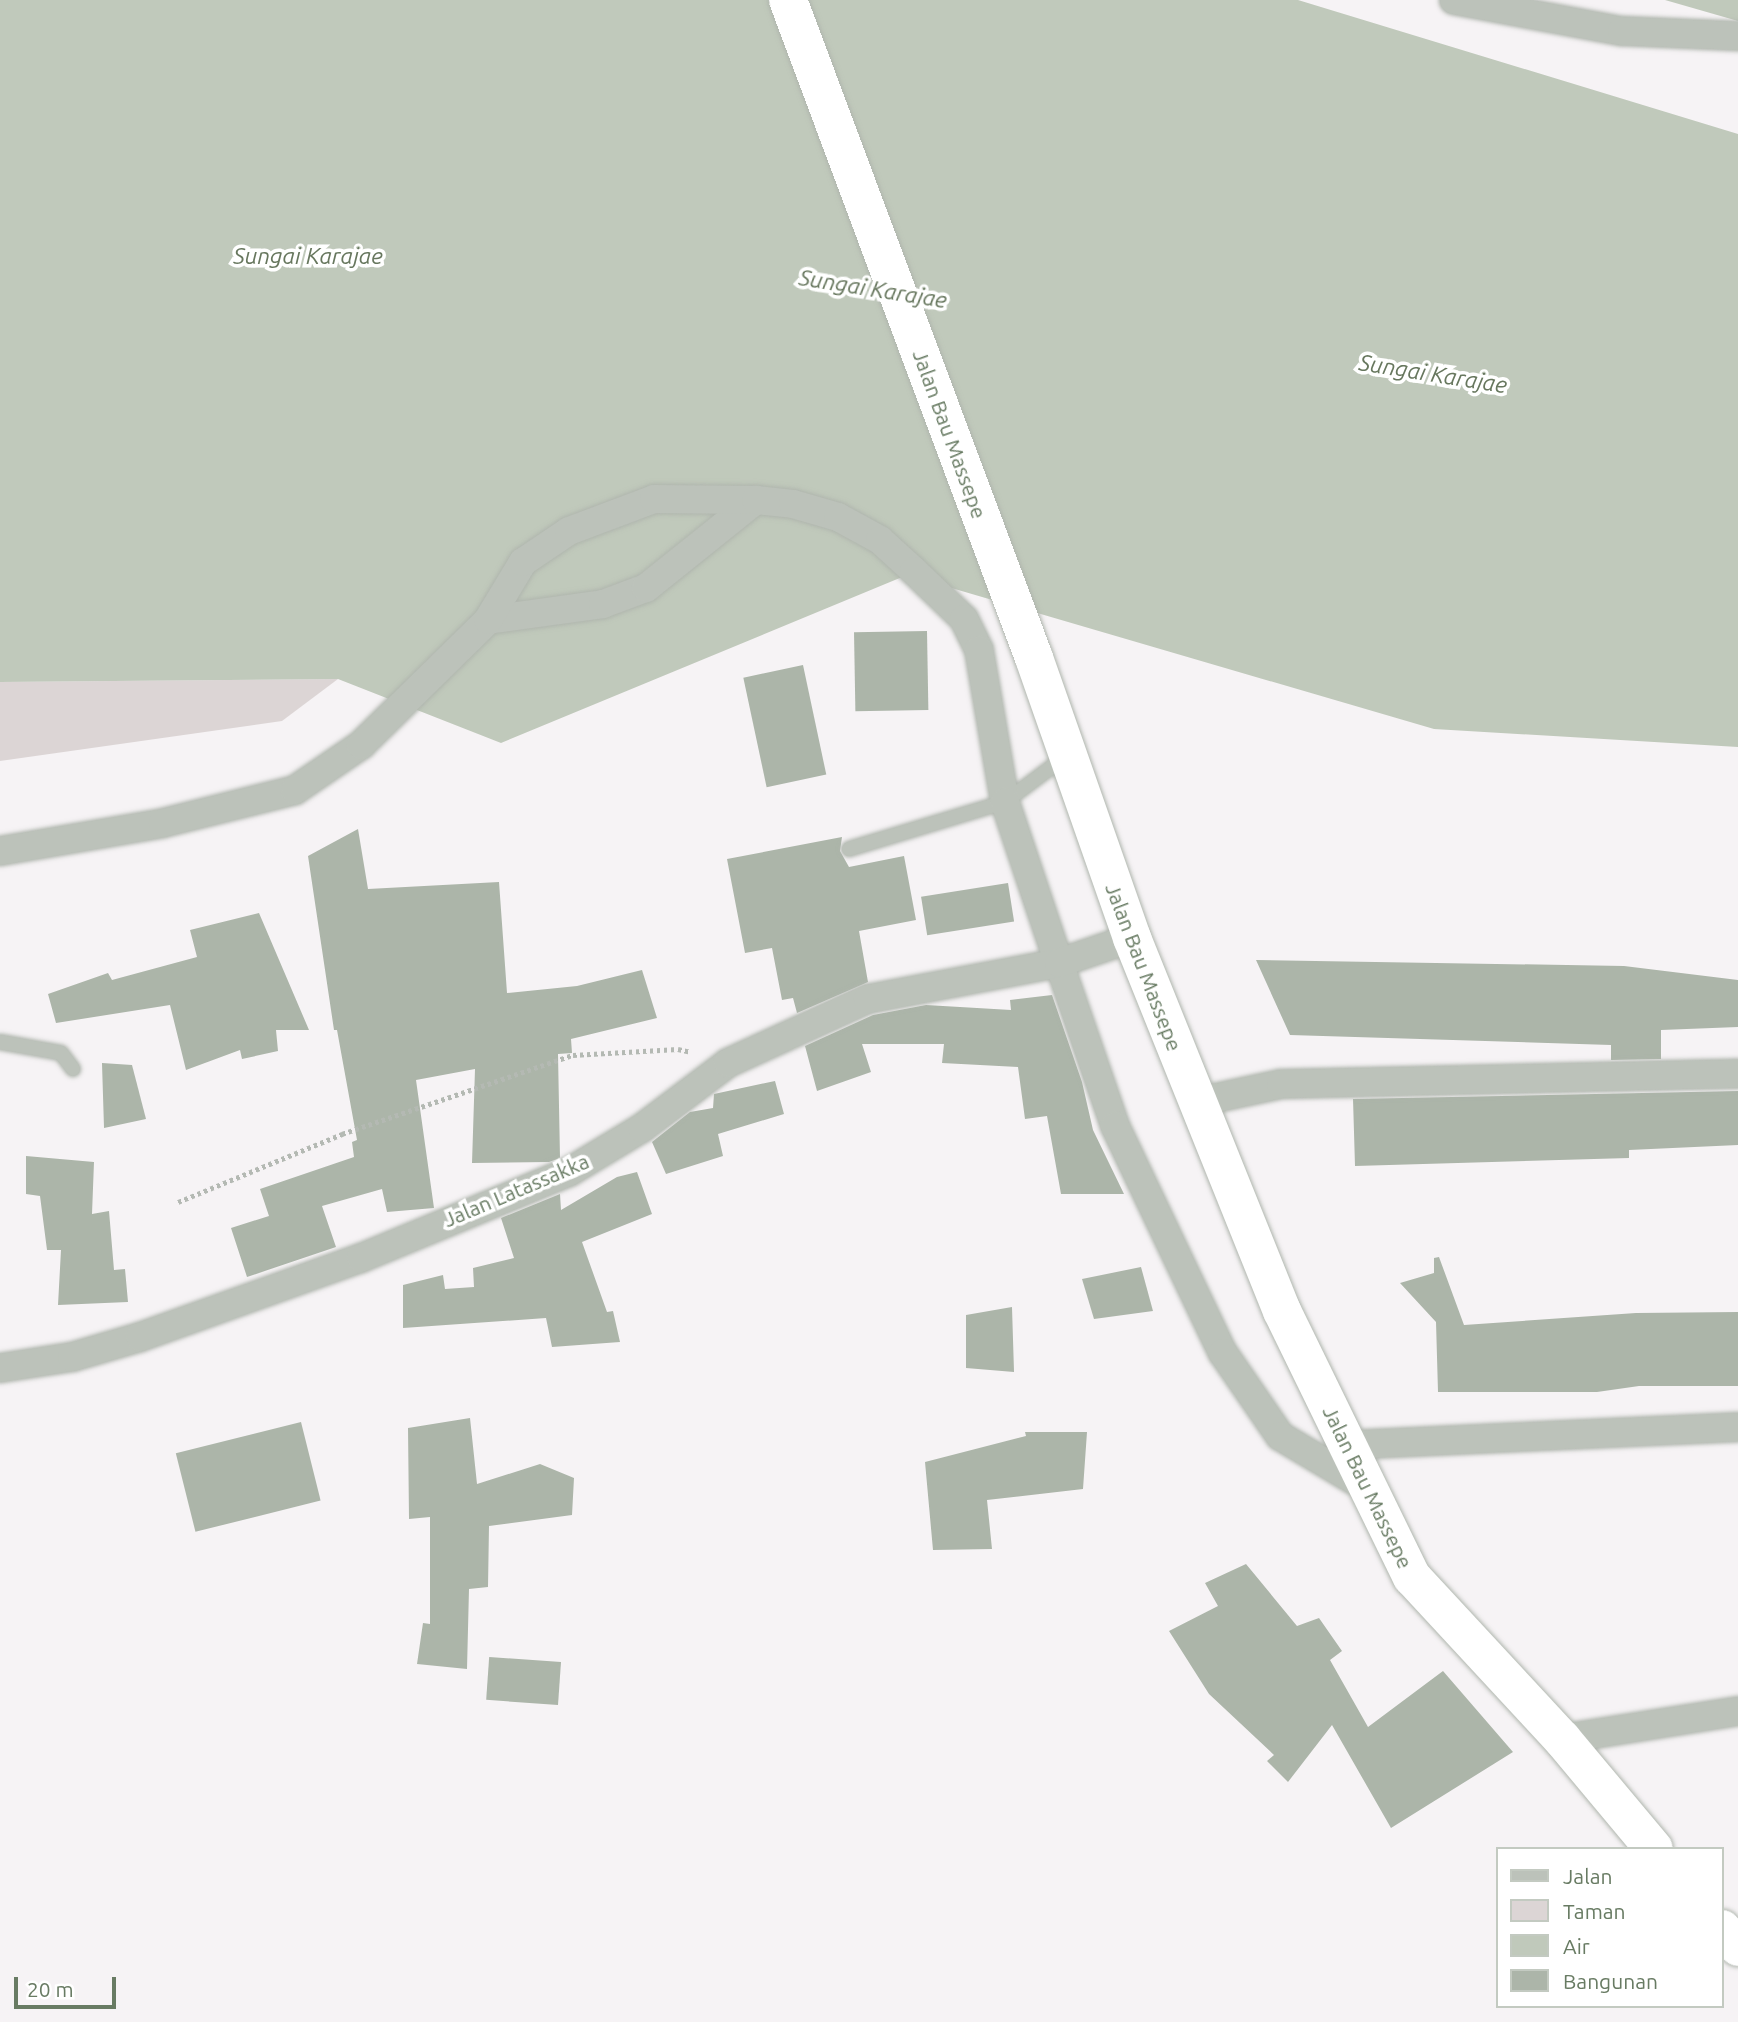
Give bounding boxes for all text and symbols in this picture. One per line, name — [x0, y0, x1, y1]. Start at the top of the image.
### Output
water label: Sungai Karajae — [233, 242, 383, 270]
water label: Sungai Karajae — [797, 264, 949, 314]
street label: Jalan Bau Massepe — [908, 346, 992, 522]
water label: Sungai Karajae — [1357, 349, 1509, 399]
street label: Jalan Bau Massepe — [1100, 879, 1188, 1055]
street label: Jalan Latassakka — [439, 1148, 593, 1232]
street label: Jalan Bau Massepe — [1318, 1402, 1418, 1572]
legend — [1496, 1847, 1724, 2008]
text: Jalan — [1563, 1864, 1612, 1888]
text: Taman — [1563, 1899, 1626, 1923]
text: Air — [1563, 1934, 1590, 1958]
scale bar — [18, 1962, 119, 2006]
text: Bangunan — [1563, 1969, 1658, 1993]
text: 20 m — [27, 1977, 74, 2001]

